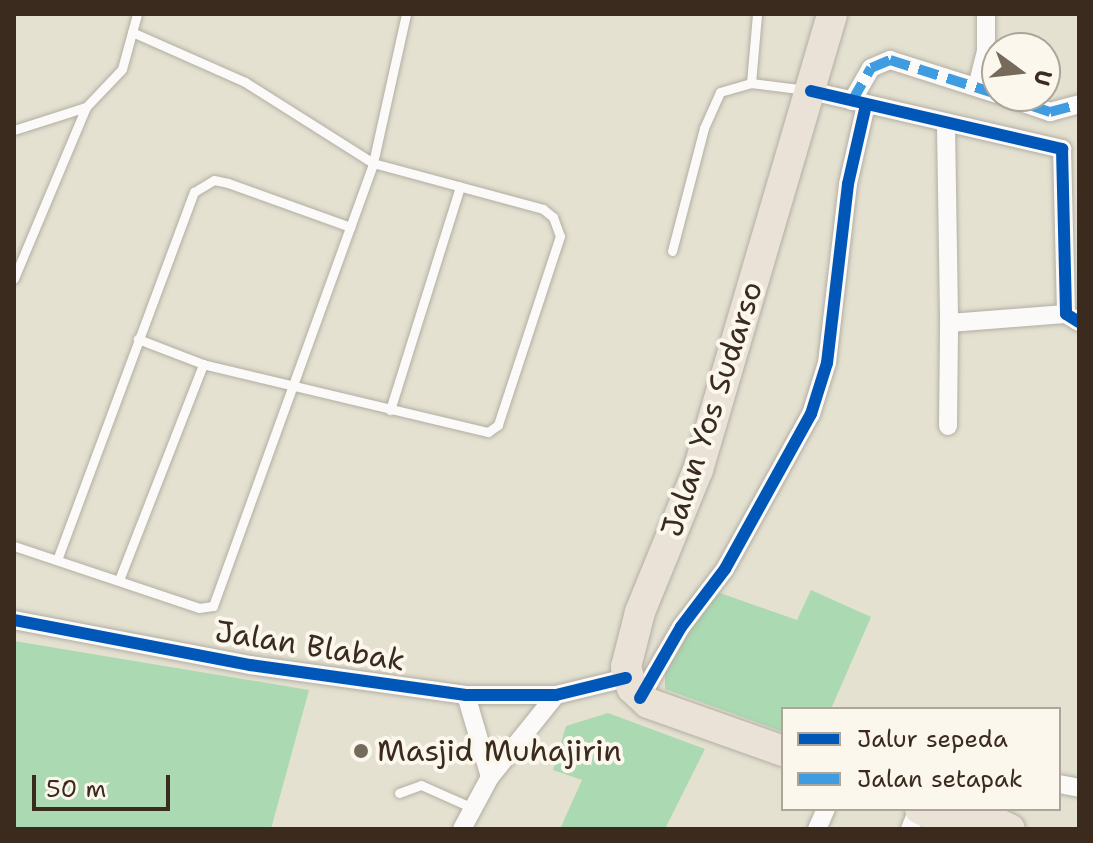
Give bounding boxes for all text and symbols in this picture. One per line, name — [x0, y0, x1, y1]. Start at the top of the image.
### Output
north arrow — [981, 32, 1061, 112]
text: U — [1027, 67, 1059, 89]
street label: Jalan Yos Sudarso — [654, 277, 770, 541]
street label: Jalan Blabak — [212, 613, 408, 679]
legend — [781, 707, 1061, 811]
text: Jalur sepeda — [857, 723, 1008, 755]
place label: Masjid Muhajirin — [377, 733, 622, 769]
marker: Masjid Muhajirin — [352, 742, 370, 760]
scale bar — [36, 759, 174, 809]
text: Jalan setapak — [857, 763, 1023, 795]
text: 50 m — [46, 773, 106, 805]

